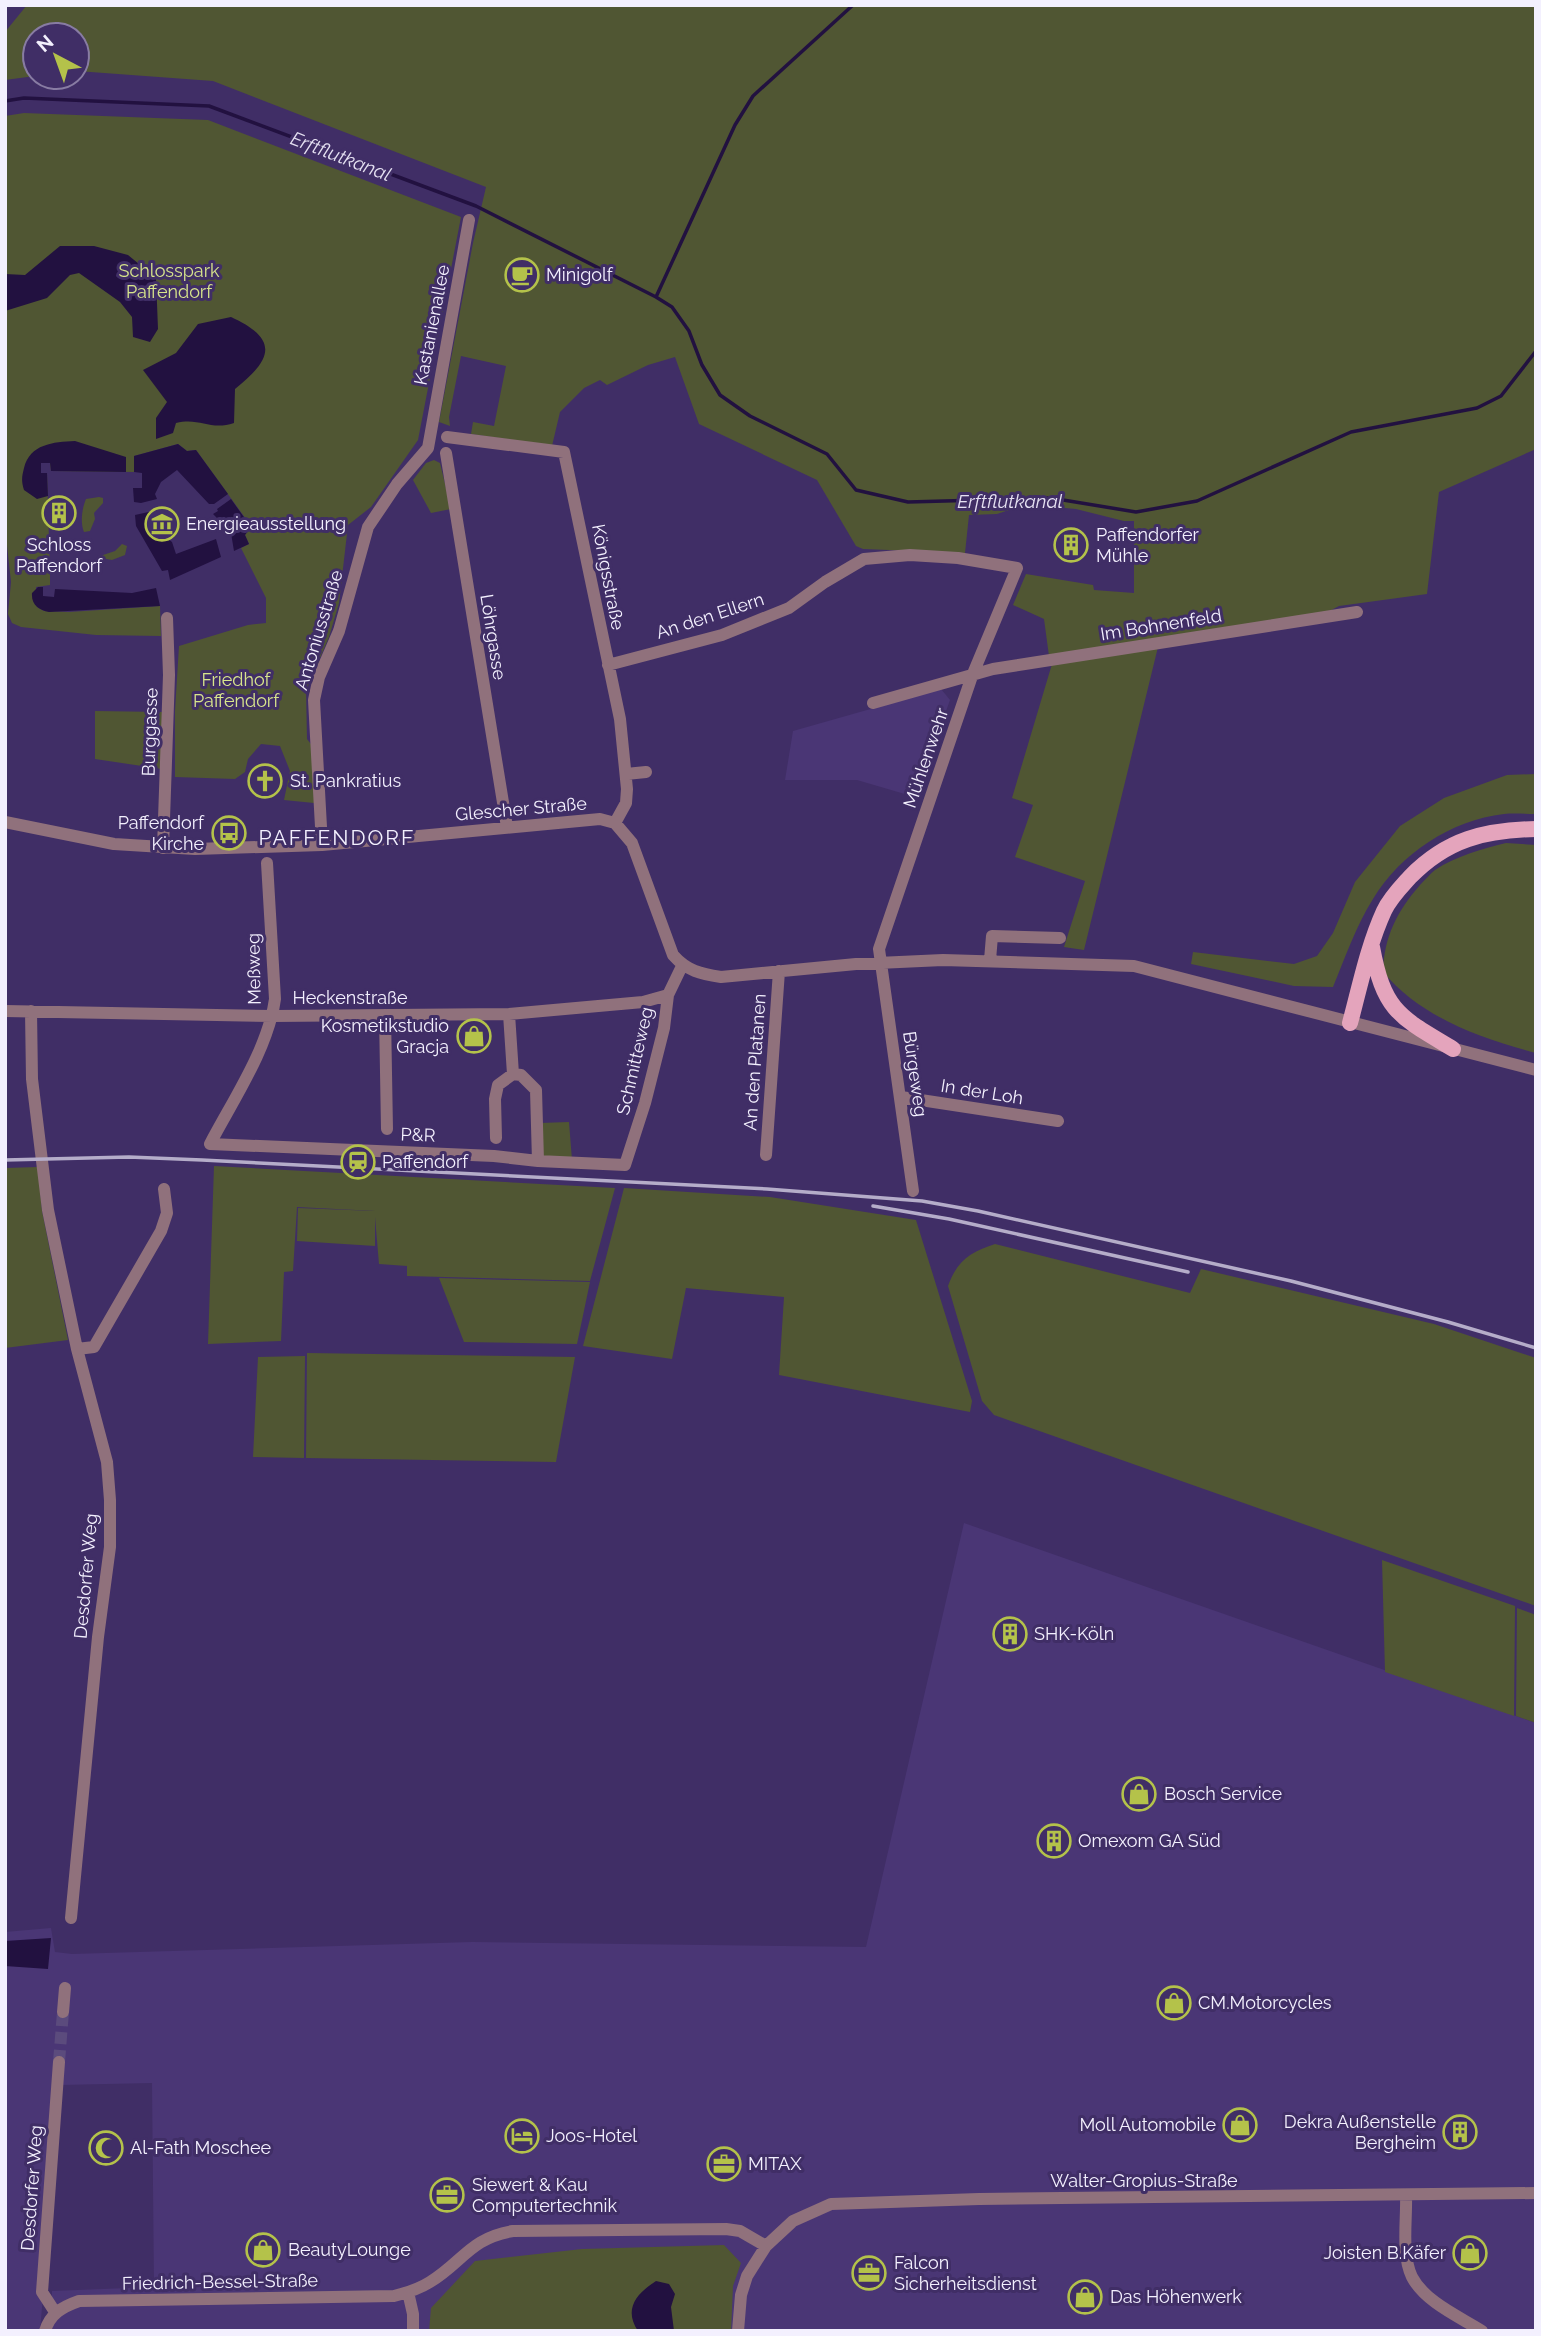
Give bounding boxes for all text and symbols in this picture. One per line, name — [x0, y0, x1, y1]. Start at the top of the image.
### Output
north arrow — [21, 21, 91, 91]
text: N — [32, 30, 58, 56]
water label: Erftflutkanal — [288, 127, 394, 185]
cafe icon: Minigolf — [503, 256, 541, 294]
park label: Schlosspark Paffendorf — [118, 260, 220, 302]
street label: Kastanienallee — [410, 263, 454, 387]
place label: Minigolf — [546, 264, 614, 285]
water label: Erftflutkanal — [957, 490, 1063, 512]
building icon: Schloss Paffendorf — [40, 494, 78, 532]
museum icon: Energieausstellung — [143, 505, 181, 543]
place label: Energieausstellung — [186, 513, 346, 534]
street label: Königsstraße — [588, 522, 629, 632]
place label: Paffendorfer Mühle — [1096, 524, 1200, 566]
building icon: Paffendorfer Mühle — [1052, 526, 1090, 564]
place label: Schloss Paffendorf — [16, 534, 103, 576]
street label: Antoniusstraße — [290, 567, 347, 692]
street label: An den Ellern — [653, 588, 766, 643]
street label: Löhrgasse — [476, 593, 511, 682]
street label: Im Bohnenfeld — [1099, 605, 1223, 644]
park label: Friedhof Paffendorf — [193, 669, 280, 711]
street label: Burggasse — [137, 687, 162, 777]
street label: Mühlenwehr — [899, 704, 953, 811]
church icon: St. Pankratius — [246, 762, 284, 800]
place label: St. Pankratius — [290, 770, 401, 791]
street label: Glescher Straße — [454, 792, 588, 825]
place label: Paffendorf Kirche — [118, 812, 205, 854]
bus stop icon: Paffendorf Kirche — [210, 814, 248, 852]
district label: PAFFENDORF — [259, 825, 415, 850]
street label: Meßweg — [242, 933, 265, 1005]
street label: Heckenstraße — [293, 987, 408, 1008]
street label: An den Platanen — [739, 993, 770, 1131]
street label: Schmitteweg — [612, 1005, 657, 1117]
place label: Kosmetikstudio Gracja — [321, 1015, 449, 1057]
shop icon: Kosmetikstudio Gracja — [455, 1017, 493, 1055]
street label: Bürgeweg — [899, 1030, 932, 1118]
street label: In der Loh — [939, 1075, 1025, 1108]
street label: P&R — [400, 1123, 436, 1146]
station icon: Paffendorf — [339, 1143, 377, 1181]
place label: Paffendorf — [382, 1151, 469, 1172]
street label: Desdorfer Weg — [70, 1512, 101, 1640]
building icon: SHK-Köln — [991, 1615, 1029, 1653]
place label: SHK-Köln — [1034, 1623, 1114, 1644]
shop icon: Bosch Service — [1120, 1775, 1158, 1813]
place label: Bosch Service — [1164, 1783, 1282, 1804]
building icon: Omexom GA Süd — [1035, 1822, 1073, 1860]
place label: Omexom GA Süd — [1078, 1830, 1221, 1851]
shop icon: CM.Motorcycles — [1155, 1984, 1193, 2022]
place label: CM.Motorcycles — [1198, 1992, 1332, 2013]
shop icon: Moll Automobile — [1221, 2106, 1259, 2144]
place label: Dekra Außenstelle Bergheim — [1284, 2111, 1436, 2153]
building icon: Dekra Außenstelle Bergheim — [1441, 2113, 1479, 2151]
place label: Moll Automobile — [1079, 2114, 1216, 2135]
hotel icon: Joos-Hotel — [503, 2117, 541, 2155]
street label: Desdorfer Weg — [17, 2125, 46, 2251]
place label: Joos-Hotel — [546, 2125, 637, 2146]
mosque icon: Al-Fath Moschee — [87, 2129, 125, 2167]
place label: Al-Fath Moschee — [130, 2137, 272, 2158]
office icon: MITAX — [705, 2145, 743, 2183]
place label: MITAX — [748, 2153, 802, 2174]
street label: Walter-Gropius-Straße — [1050, 2170, 1238, 2191]
place label: Siewert & Kau Computertechnik — [472, 2174, 617, 2216]
office icon: Siewert & Kau Computertechnik — [428, 2176, 466, 2214]
shop icon: BeautyLounge — [244, 2231, 282, 2269]
shop icon: Joisten B.Käfer — [1451, 2234, 1489, 2272]
place label: BeautyLounge — [288, 2239, 411, 2260]
place label: Joisten B.Käfer — [1323, 2242, 1447, 2263]
place label: Falcon Sicherheitsdienst — [894, 2252, 1037, 2294]
office icon: Falcon Sicherheitsdienst — [850, 2254, 888, 2292]
street label: Friedrich-Bessel-Straße — [122, 2269, 319, 2294]
shop icon: Das Höhenwerk — [1066, 2278, 1104, 2316]
place label: Das Höhenwerk — [1110, 2286, 1242, 2307]

